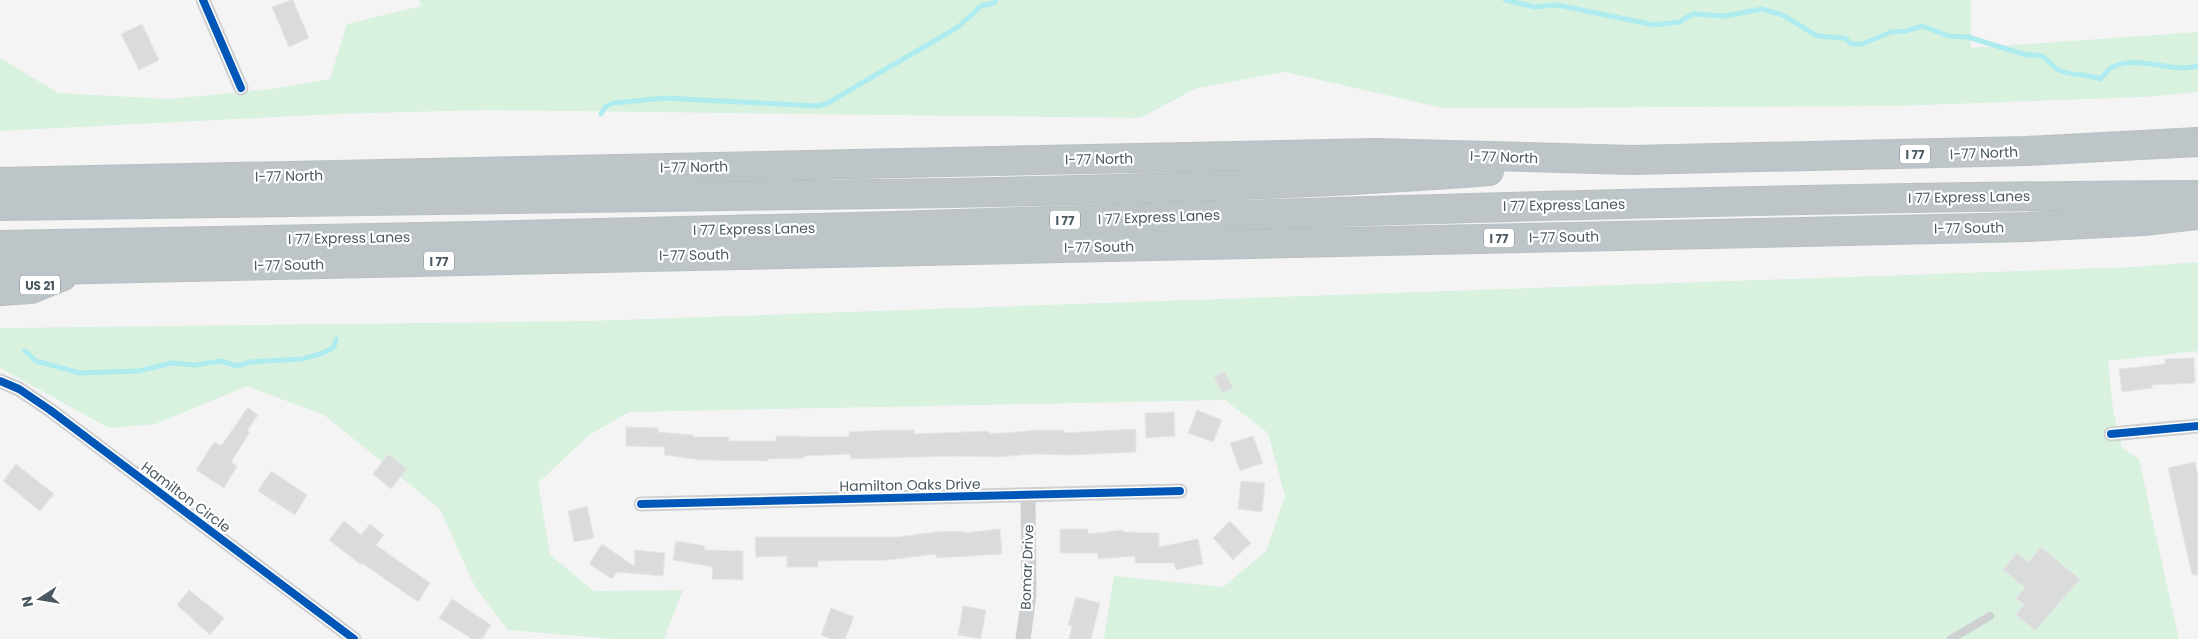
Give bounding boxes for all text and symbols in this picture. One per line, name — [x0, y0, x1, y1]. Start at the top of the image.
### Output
street label: I-77 North — [1950, 142, 2018, 164]
road number: I 77 — [1900, 144, 1930, 164]
street label: I-77 North — [1470, 146, 1538, 168]
street label: I-77 North — [1065, 148, 1133, 170]
street label: I-77 North — [660, 156, 728, 178]
street label: I-77 North — [255, 165, 323, 187]
street label: I 77 Express Lanes — [1908, 186, 2030, 208]
street label: I 77 Express Lanes — [1503, 194, 1625, 216]
street label: I 77 Express Lanes — [1098, 205, 1220, 229]
road number: I 77 — [1050, 210, 1080, 230]
street label: I-77 South — [1934, 217, 2004, 239]
street label: I 77 Express Lanes — [693, 218, 815, 240]
street label: I-77 South — [1529, 226, 1599, 248]
street label: I 77 Express Lanes — [288, 227, 410, 249]
road number: I 77 — [1484, 228, 1514, 248]
street label: I-77 South — [1064, 236, 1134, 258]
street label: I-77 South — [659, 244, 729, 266]
road number: I 77 — [424, 252, 454, 270]
street label: I-77 South — [254, 254, 324, 276]
road number: US 21 — [20, 276, 60, 294]
street label: Hamilton Circle — [137, 457, 235, 537]
street label: Hamilton Oaks Drive — [839, 474, 981, 496]
street label: Bomar Drive — [1016, 524, 1038, 610]
north arrow — [15, 574, 65, 624]
text: N — [16, 594, 38, 609]

